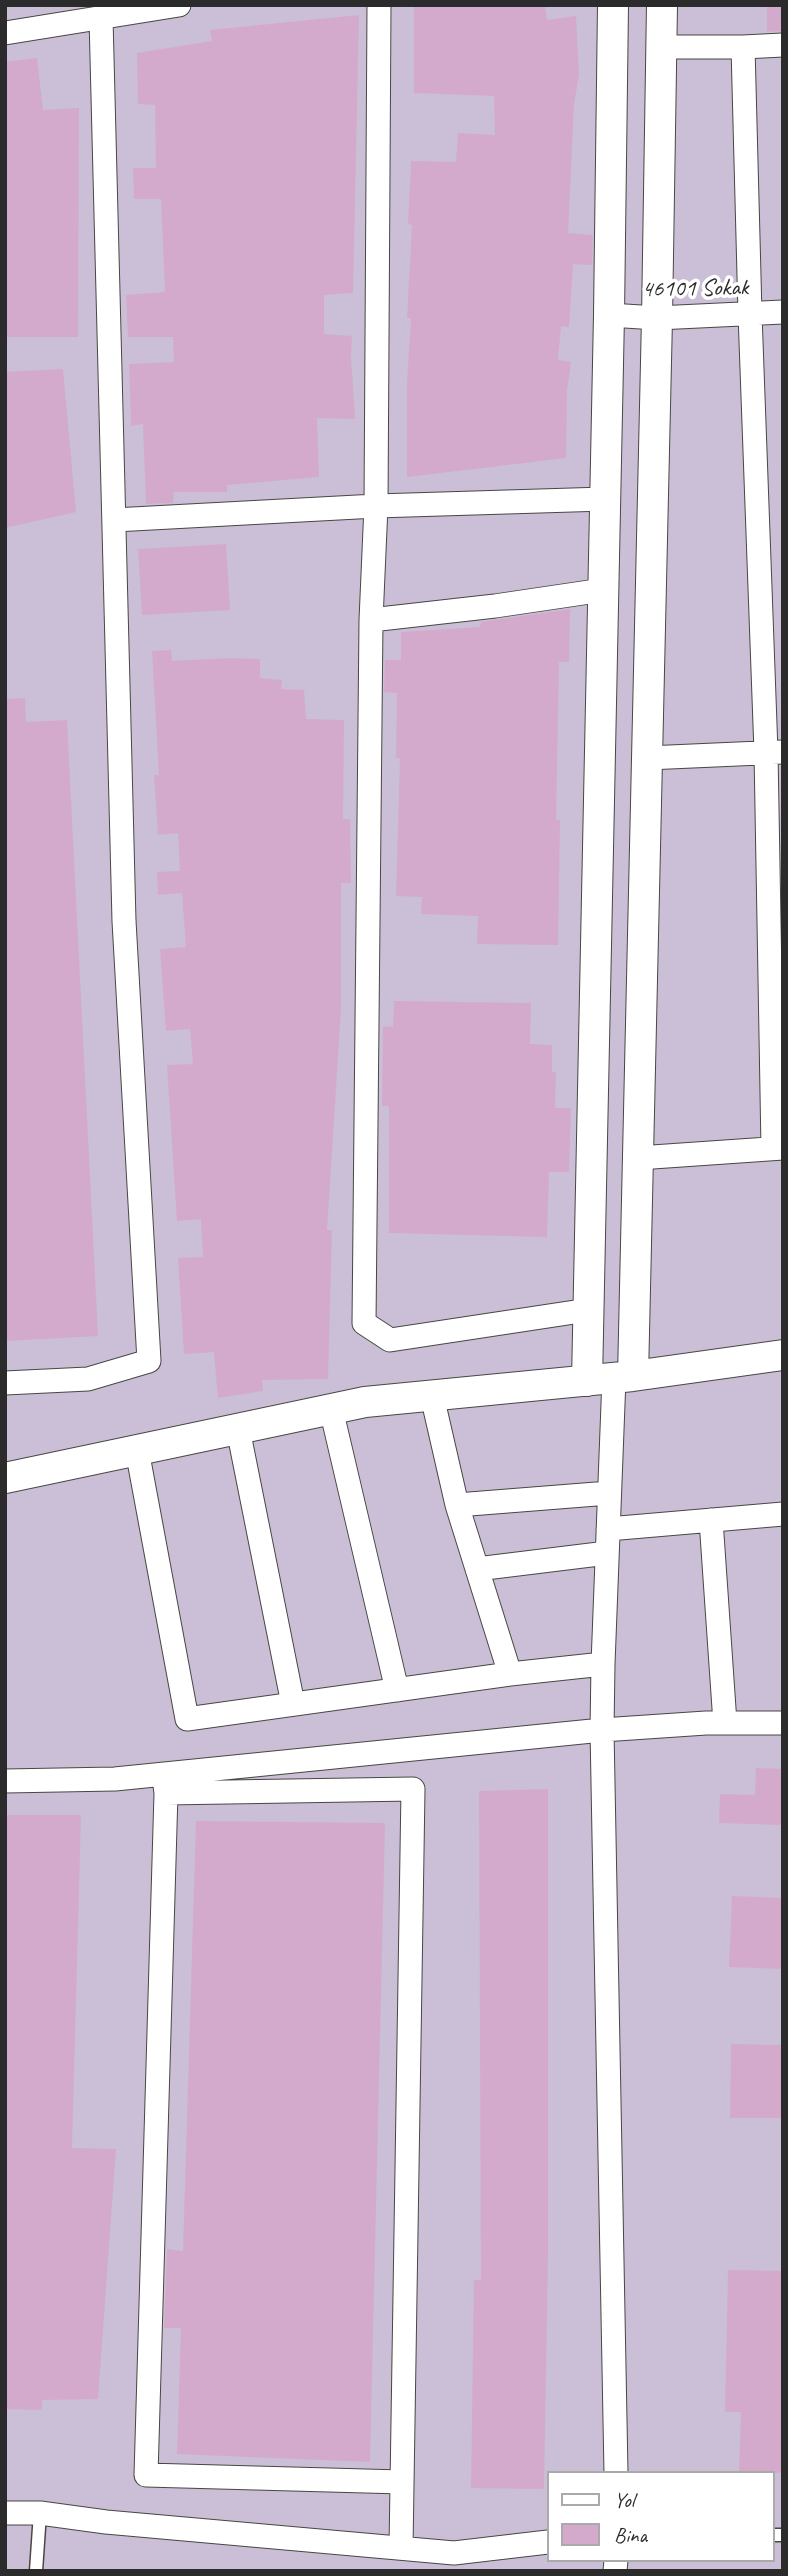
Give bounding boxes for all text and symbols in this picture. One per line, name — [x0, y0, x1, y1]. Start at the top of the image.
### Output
street label: 46101 Sokak — [641, 274, 749, 304]
legend — [546, 2471, 774, 2562]
text: Yol — [614, 2487, 634, 2513]
text: Bina — [614, 2522, 647, 2548]

